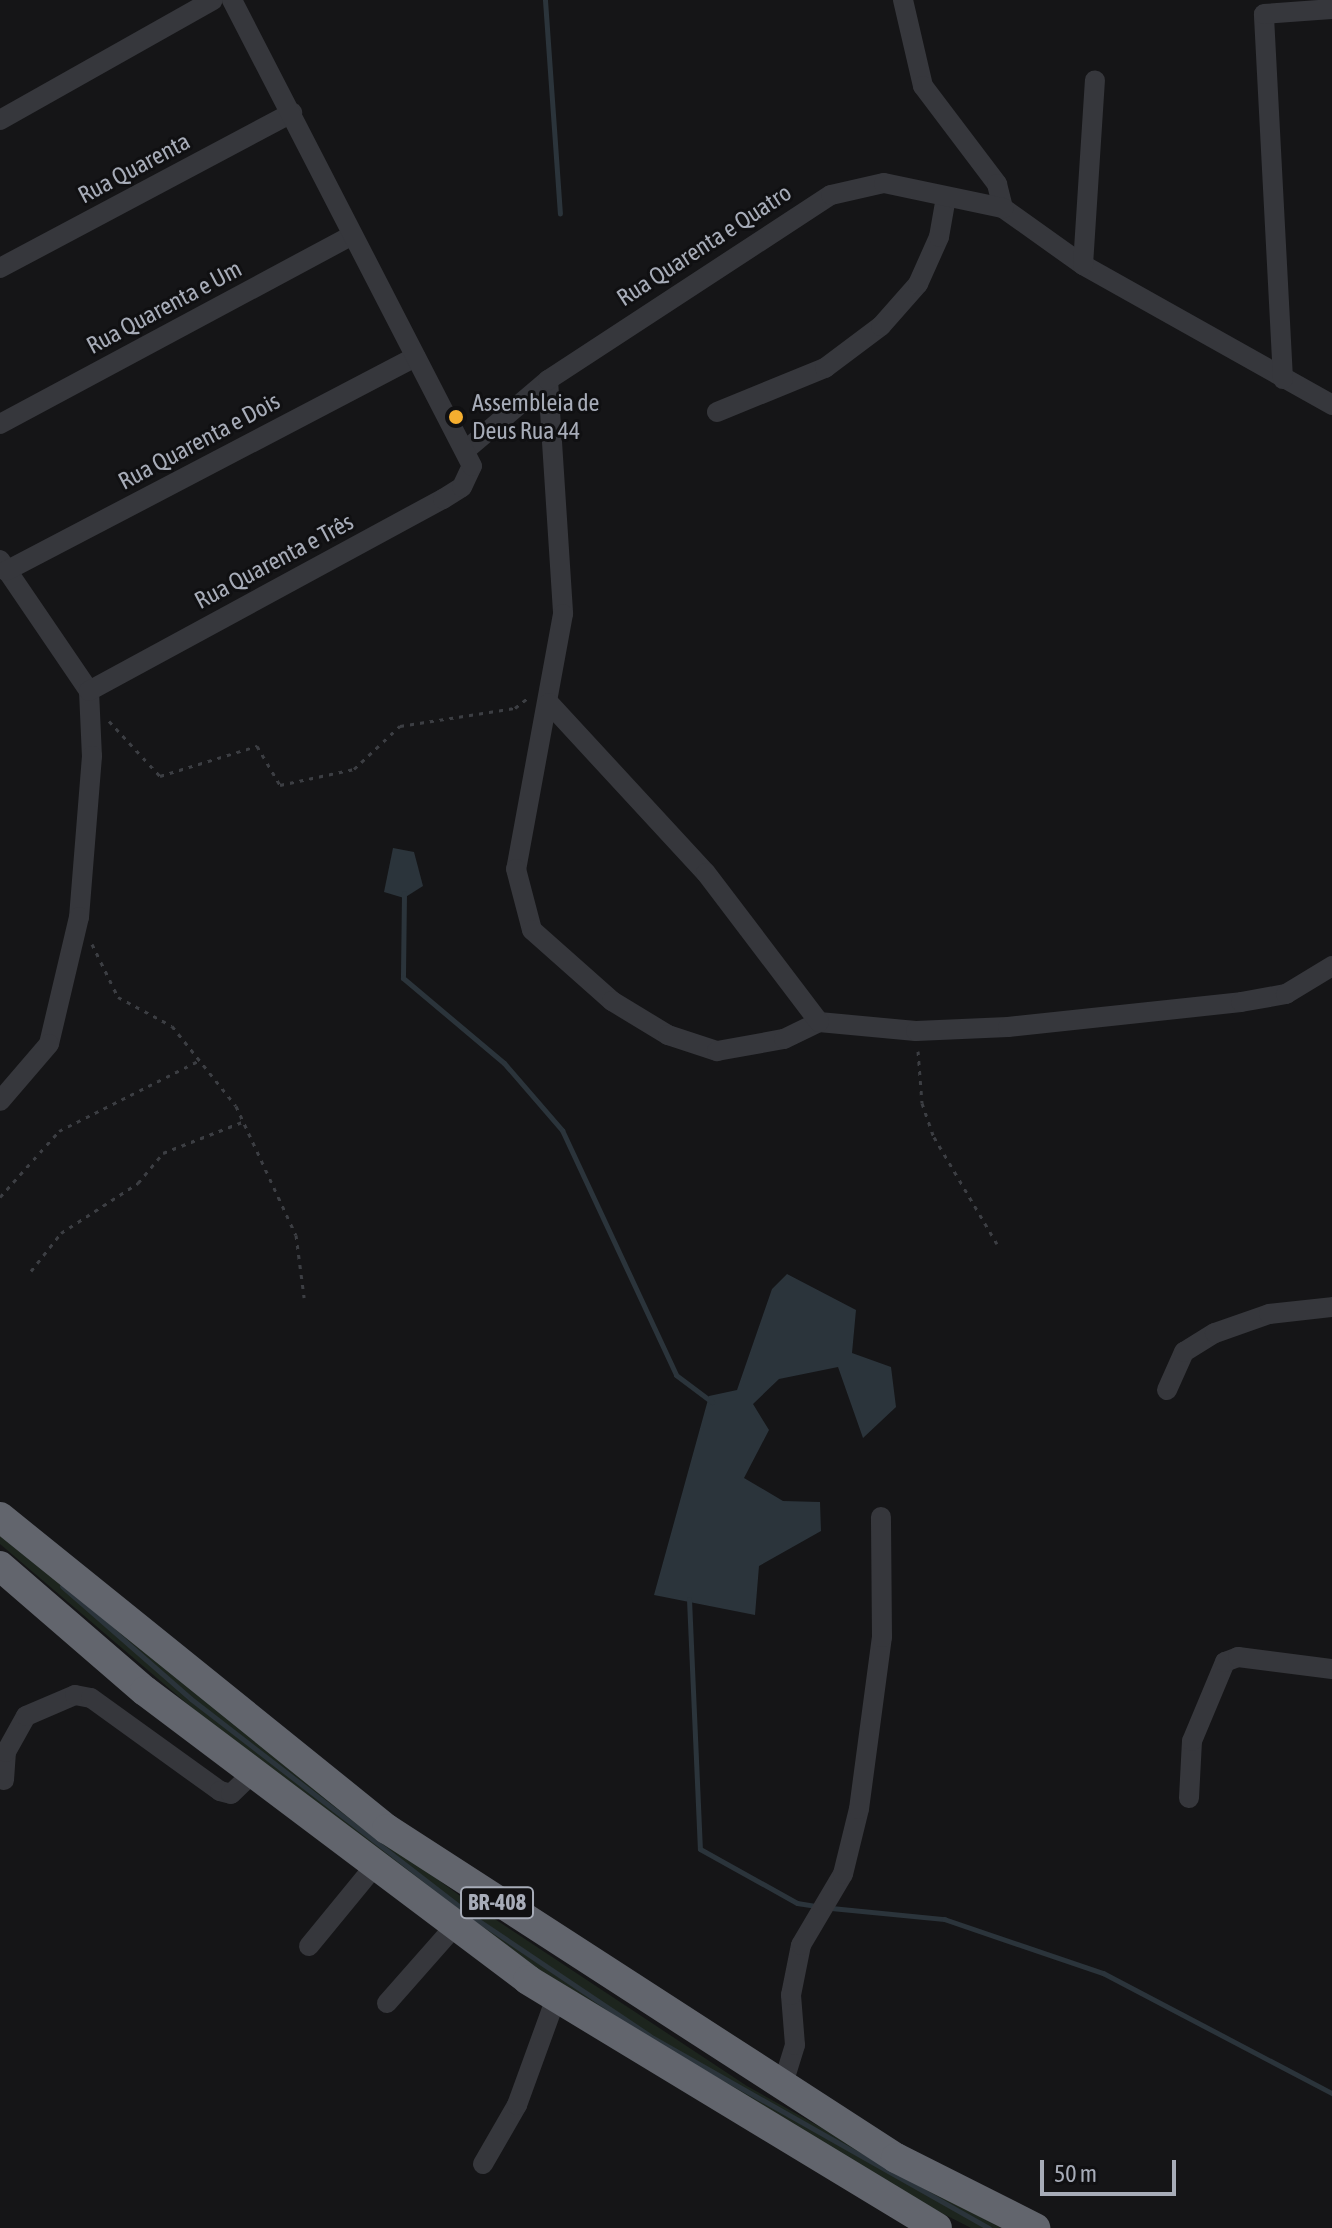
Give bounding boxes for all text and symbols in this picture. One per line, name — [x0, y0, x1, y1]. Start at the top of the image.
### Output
street label: Rua Quarenta — [73, 127, 195, 209]
street label: Rua Quarenta e Quatro — [611, 178, 797, 312]
street label: Rua Quarenta e Um — [82, 254, 246, 360]
street label: Rua Quarenta e Dois — [113, 386, 285, 496]
place label: Assembleia de Deus Rua 44 — [472, 389, 600, 445]
marker: Assembleia de Deus Rua 44 — [447, 408, 465, 426]
street label: Rua Quarenta e Três — [190, 507, 358, 615]
road number: BR-408 — [459, 1885, 535, 1921]
scale bar — [1044, 2144, 1180, 2194]
text: 50 m — [1054, 2160, 1097, 2187]

